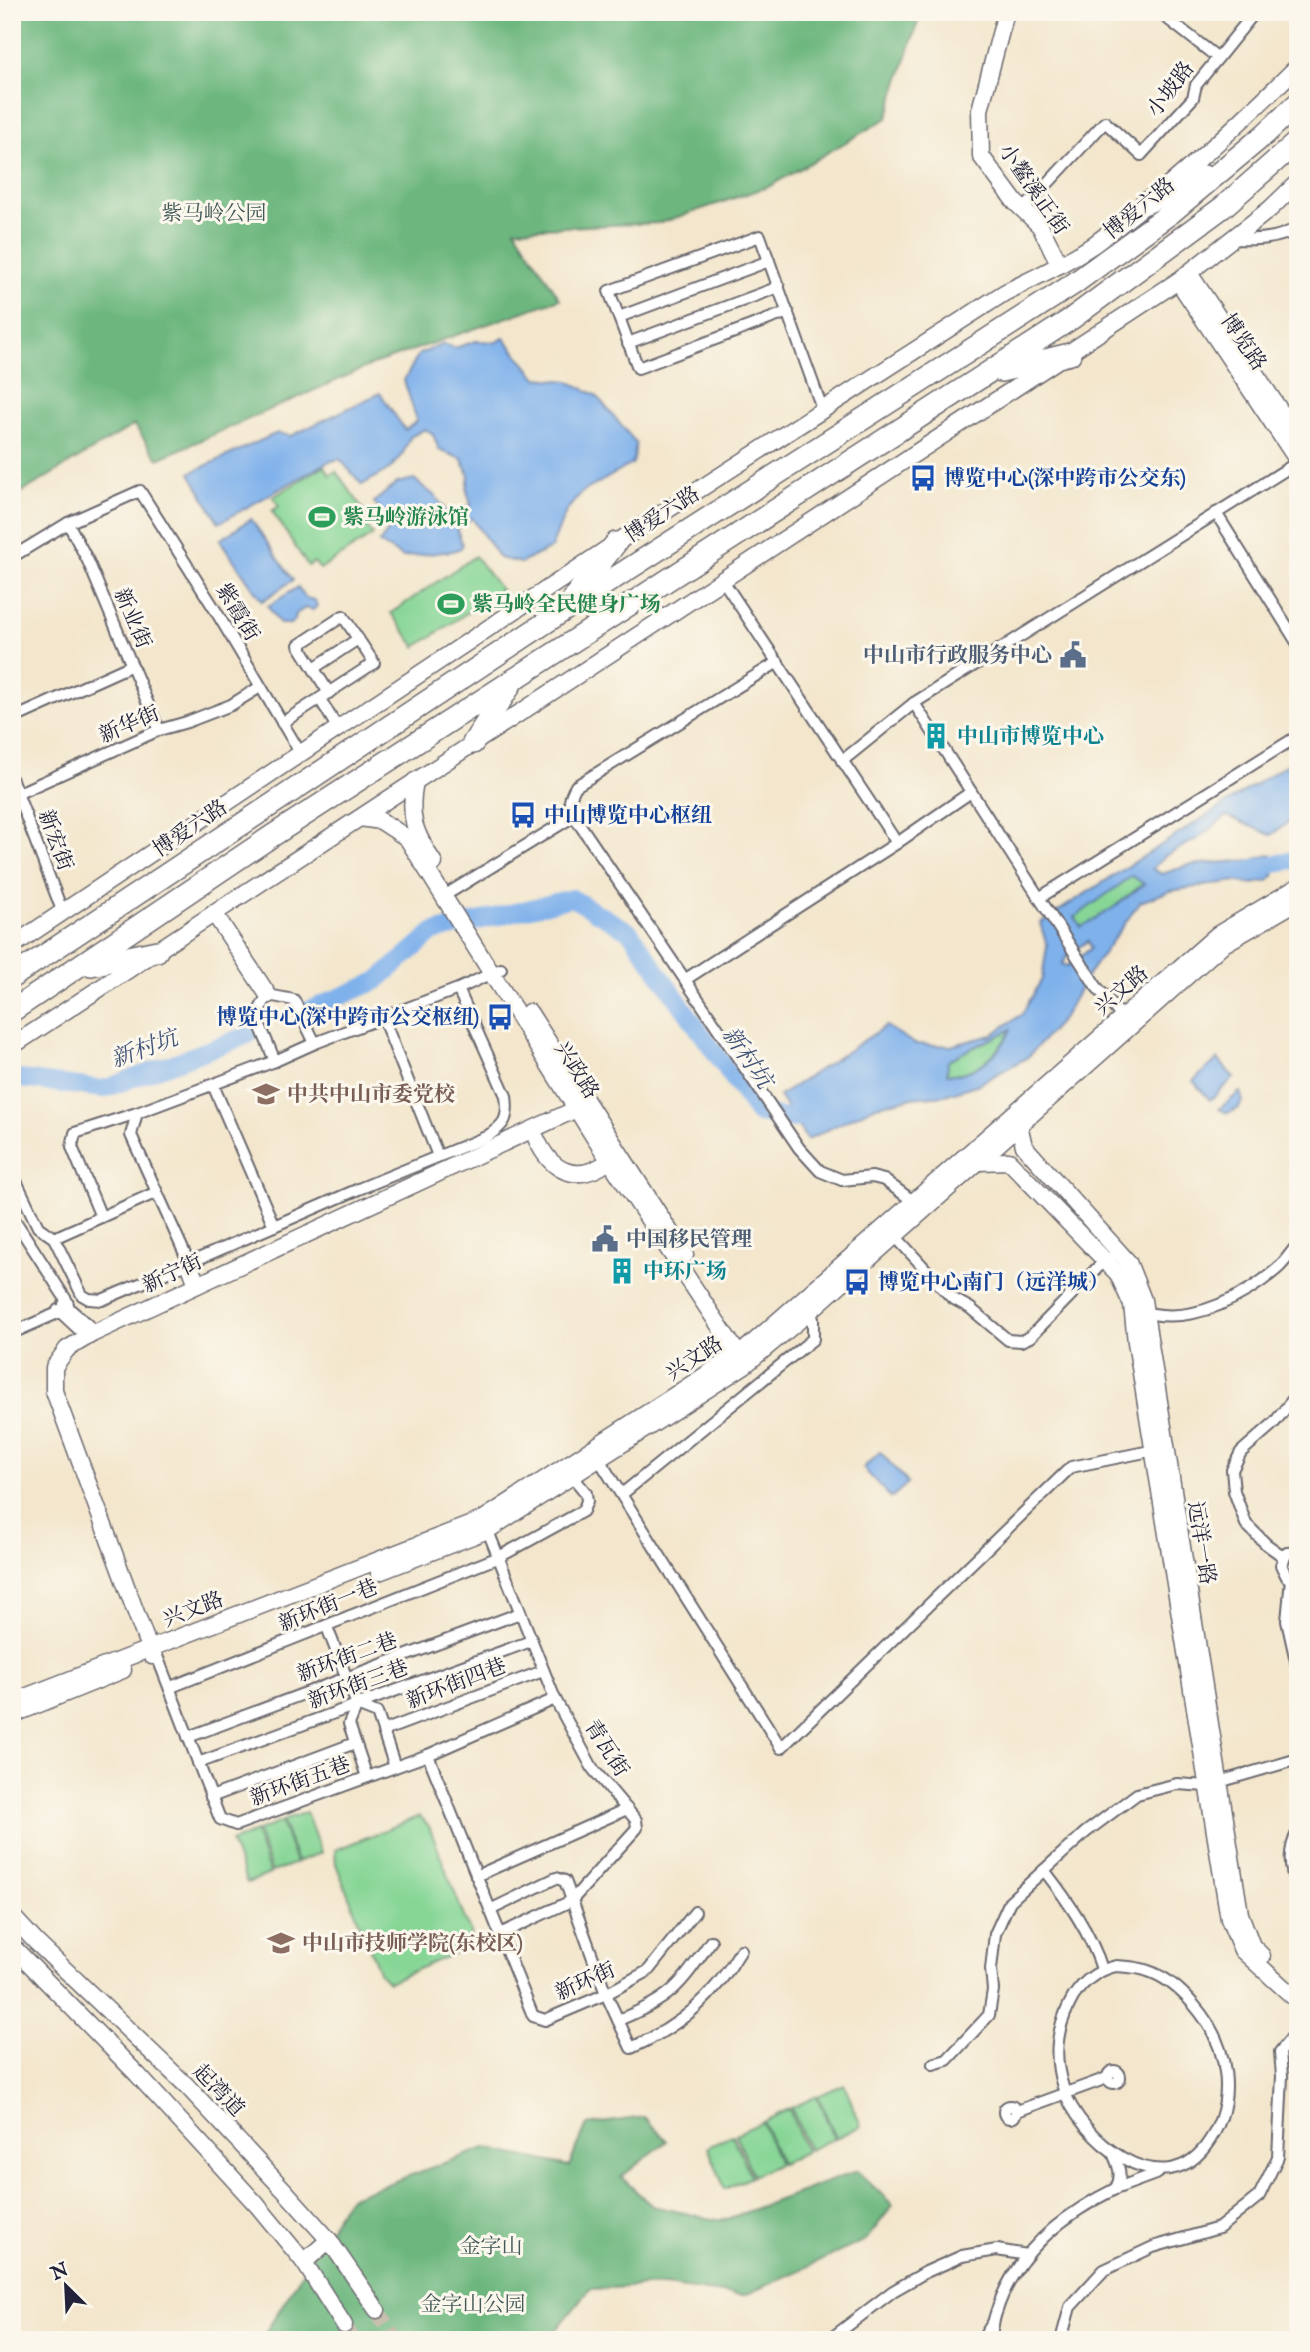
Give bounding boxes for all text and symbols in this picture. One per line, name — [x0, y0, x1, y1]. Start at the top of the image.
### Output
street label: 小坡路 — [1141, 57, 1201, 123]
street label: 小鳌溪正街 — [992, 139, 1074, 241]
street label: 博爱六路 — [1099, 172, 1181, 246]
park label: 紫马岭公园 — [162, 201, 267, 228]
street label: 博览路 — [1214, 309, 1272, 377]
bus stop icon: 博览中心(深中跨市公交东) — [908, 463, 938, 493]
place label: 博览中心(深中跨市公交东) — [944, 466, 1186, 493]
street label: 博爱六路 — [620, 481, 705, 549]
sports icon: 紫马岭游泳馆 — [307, 502, 337, 532]
place label: 紫马岭游泳馆 — [343, 505, 469, 532]
street label: 紫霞街 — [209, 579, 265, 647]
street label: 新业街 — [107, 584, 156, 653]
sports icon: 紫马岭全民健身广场 — [436, 589, 466, 619]
place label: 紫马岭全民健身广场 — [472, 592, 661, 619]
public building icon: 中山市行政服务中心 — [1058, 640, 1088, 670]
place label: 中山市行政服务中心 — [863, 643, 1052, 670]
street label: 新华街 — [95, 701, 164, 750]
building icon: 中山市博览中心 — [921, 721, 951, 751]
place label: 中山市博览中心 — [957, 724, 1104, 751]
street label: 博爱六路 — [148, 795, 233, 864]
bus stop icon: 中山博览中心枢纽 — [508, 800, 538, 830]
place label: 中山博览中心枢纽 — [544, 803, 712, 830]
street label: 新宏街 — [31, 806, 78, 875]
street label: 兴文路 — [1089, 960, 1155, 1022]
bus stop icon: 博览中心(深中跨市公交枢纽) — [485, 1002, 515, 1032]
place label: 博览中心(深中跨市公交枢纽) — [216, 1005, 479, 1032]
water label: 新村坑 — [715, 1021, 780, 1097]
water label: 新村坑 — [107, 1023, 185, 1075]
street label: 兴政路 — [548, 1037, 604, 1105]
school or university icon: 中共中山市委党校 — [251, 1079, 281, 1109]
place label: 中共中山市委党校 — [287, 1082, 455, 1109]
public building icon: 中国移民管理 — [590, 1224, 620, 1254]
place label: 中国移民管理 — [626, 1227, 752, 1254]
street label: 新宁街 — [138, 1249, 207, 1300]
building icon: 中环广场 — [607, 1256, 637, 1286]
place label: 中环广场 — [643, 1259, 727, 1286]
bus stop icon: 博览中心南门（远洋城） — [842, 1267, 872, 1297]
place label: 博览中心南门（远洋城） — [878, 1270, 1109, 1297]
street label: 兴文路 — [661, 1331, 729, 1388]
street label: 远洋一路 — [1181, 1500, 1220, 1587]
street label: 新环街一巷 — [275, 1574, 382, 1639]
street label: 兴文路 — [159, 1587, 228, 1634]
street label: 新环街二巷 — [294, 1628, 401, 1689]
street label: 新环街四巷 — [403, 1653, 510, 1716]
street label: 新环街三巷 — [305, 1655, 412, 1716]
street label: 青瓦街 — [577, 1715, 634, 1783]
street label: 新环街五巷 — [247, 1752, 354, 1813]
school or university icon: 中山市技师学院(东校区) — [266, 1928, 296, 1958]
place label: 中山市技师学院(东校区) — [302, 1931, 523, 1958]
street label: 新环街 — [551, 1957, 620, 2008]
street label: 起湾道 — [186, 2059, 250, 2123]
park label: 金字山 — [460, 2234, 523, 2261]
north arrow — [32, 2250, 102, 2320]
text: N — [47, 2258, 73, 2287]
park label: 金字山公园 — [421, 2292, 526, 2319]

